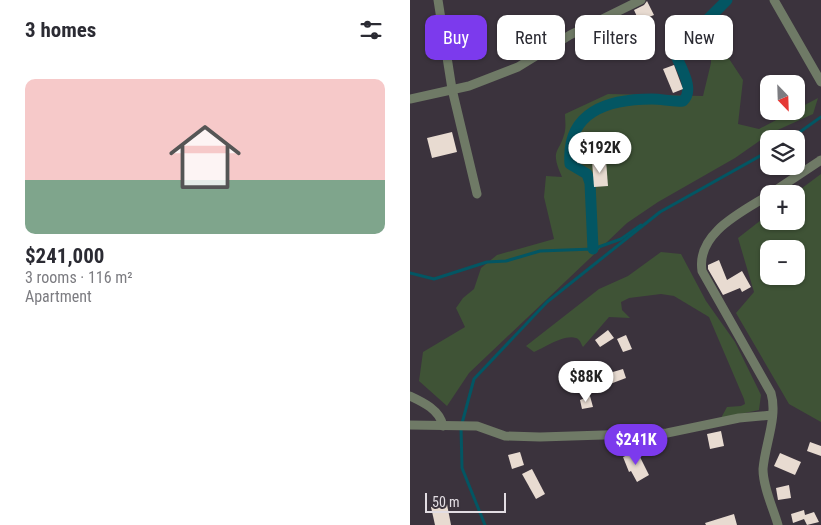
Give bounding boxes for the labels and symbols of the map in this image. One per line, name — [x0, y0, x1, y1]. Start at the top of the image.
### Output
north arrow — [760, 75, 805, 120]
pin: $192K — [565, 132, 635, 174]
pin: $88K — [556, 360, 616, 403]
pin: $241K — [601, 424, 671, 466]
scale bar — [425, 490, 506, 513]

